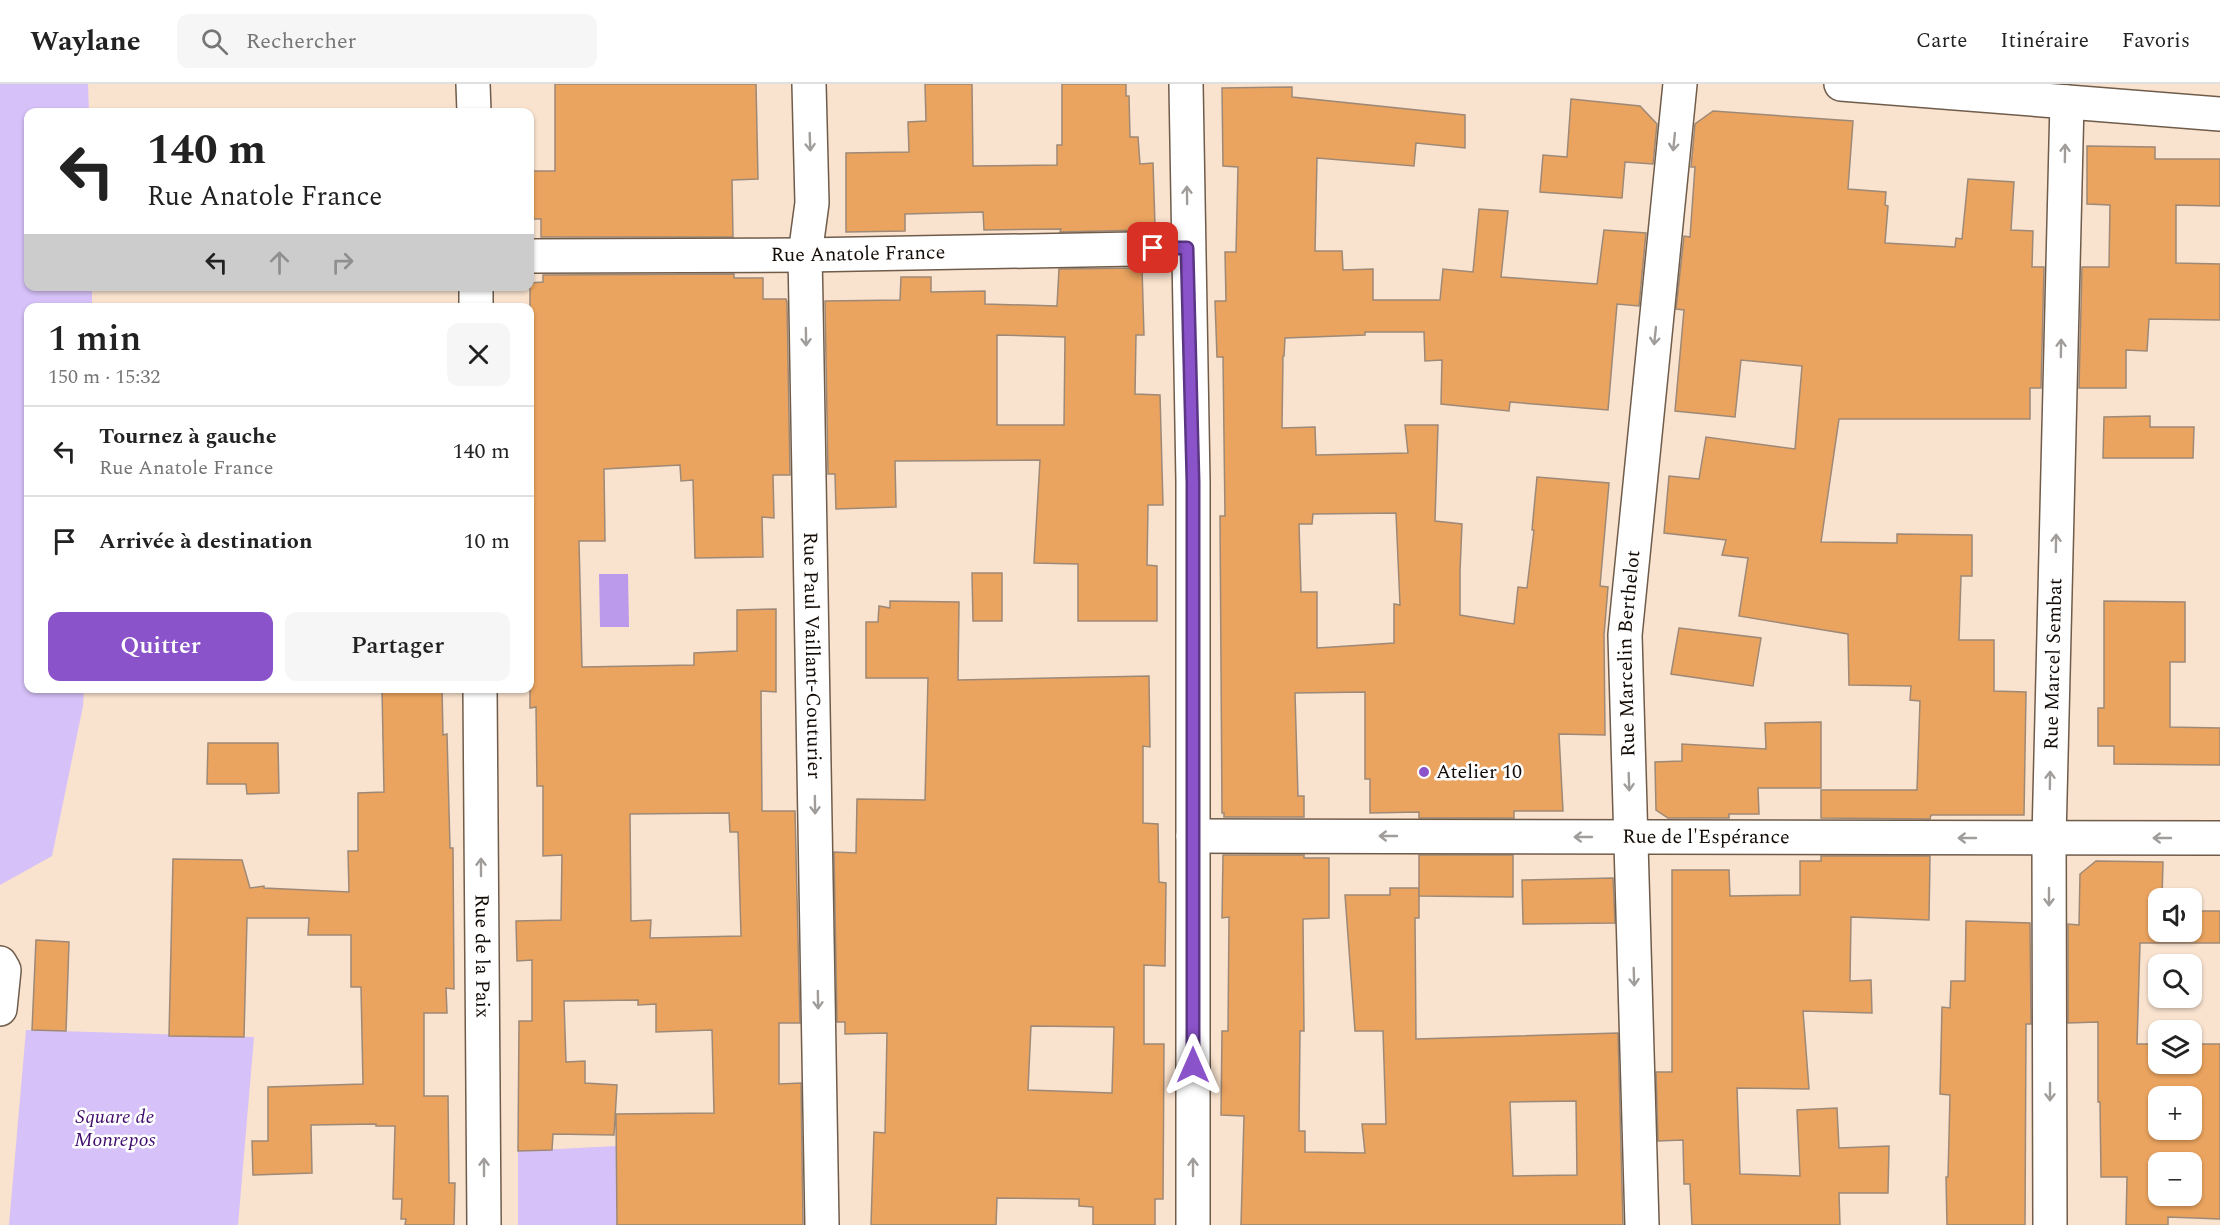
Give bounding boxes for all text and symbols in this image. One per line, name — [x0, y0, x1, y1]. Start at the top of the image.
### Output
search box — [177, 14, 597, 68]
text: Waylane — [30, 20, 141, 63]
icon: search — [198, 25, 231, 58]
text: Rechercher — [246, 25, 356, 58]
text: Carte — [1916, 25, 1967, 57]
text: Itinéraire — [2000, 25, 2089, 57]
text: Favoris — [2122, 25, 2190, 57]
text: 140 m — [147, 119, 266, 182]
icon: left — [48, 132, 126, 210]
one-way arrow — [805, 132, 816, 152]
one-way arrow — [1668, 132, 1679, 152]
one-way arrow — [2060, 143, 2071, 163]
text: Rue Anatole France — [147, 176, 382, 218]
one-way arrow — [1181, 185, 1193, 205]
pin — [1127, 222, 1178, 273]
icon: arrive — [1136, 231, 1169, 264]
street label: Rue Anatole France — [771, 237, 945, 270]
icon: left — [200, 246, 233, 279]
icon: ahead — [263, 246, 296, 279]
icon: right — [326, 246, 359, 279]
text: 1 min — [48, 312, 141, 367]
button: close — [447, 323, 510, 386]
one-way arrow — [1649, 326, 1660, 346]
one-way arrow — [800, 327, 812, 347]
one-way arrow — [2055, 338, 2066, 358]
text: 150 m · 15:32 — [48, 362, 160, 392]
text: Tournez à gauche — [99, 420, 277, 453]
icon: left — [48, 435, 81, 468]
text: 140 m — [453, 435, 510, 468]
text: Rue Anatole France — [99, 453, 273, 483]
icon: arrive — [48, 525, 81, 558]
text: Arrivée à destination — [99, 525, 313, 558]
text: 10 m — [464, 525, 510, 558]
street label: Rue Paul Vaillant-Couturier — [795, 531, 829, 779]
one-way arrow — [2050, 533, 2062, 553]
street label: Rue Marcelin Berthelot — [1610, 548, 1648, 757]
street label: Rue Marcel Sembat — [2036, 578, 2070, 750]
button: Quitter — [48, 612, 273, 681]
button: Partager — [285, 612, 510, 681]
place label: Atelier 10 — [1436, 757, 1522, 787]
marker: Atelier 10 — [1417, 765, 1431, 779]
one-way arrow — [2045, 770, 2056, 790]
one-way arrow — [1623, 771, 1634, 791]
one-way arrow — [809, 794, 821, 814]
street label: Rue de l'Espérance — [1622, 822, 1790, 852]
one-way arrow — [1378, 830, 1398, 842]
one-way arrow — [1573, 831, 1593, 843]
one-way arrow — [1957, 832, 1977, 844]
one-way arrow — [2152, 832, 2172, 844]
one-way arrow — [475, 857, 487, 877]
one-way arrow — [2043, 886, 2055, 906]
map controls — [2148, 888, 2202, 1206]
button: sound — [2148, 888, 2202, 942]
street label: Rue de la Paix — [467, 894, 497, 1018]
button: search — [2148, 954, 2202, 1008]
one-way arrow — [1628, 966, 1640, 986]
one-way arrow — [812, 989, 824, 1009]
button: layers — [2148, 1020, 2202, 1074]
position arrow — [1161, 1033, 1225, 1097]
one-way arrow — [2044, 1081, 2056, 1101]
button: + — [2148, 1086, 2202, 1140]
park label: Square de Monrepos — [74, 1102, 156, 1155]
button: − — [2148, 1152, 2202, 1206]
one-way arrow — [478, 1157, 490, 1177]
one-way arrow — [1187, 1157, 1199, 1177]

